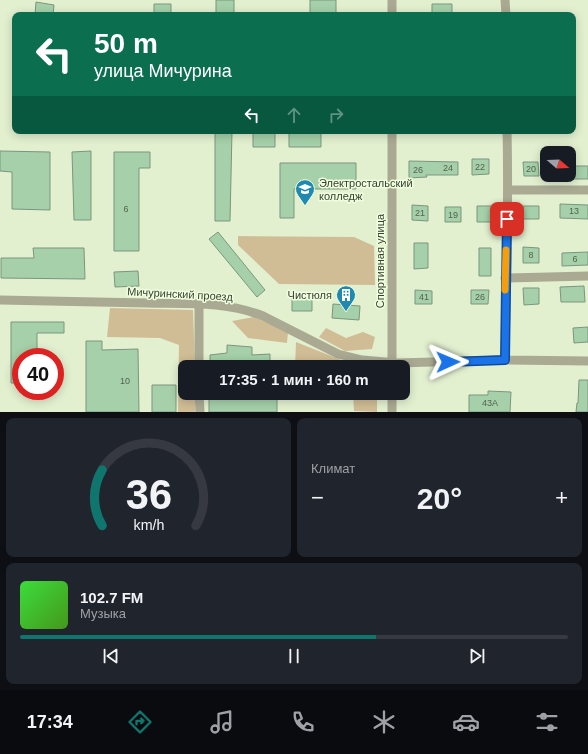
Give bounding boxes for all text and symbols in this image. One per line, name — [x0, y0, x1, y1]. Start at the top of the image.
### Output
icon: left — [28, 28, 80, 80]
text: 50 m — [94, 28, 158, 59]
text: улица Мичурина — [94, 61, 232, 81]
icon: left — [241, 104, 263, 126]
icon: ahead — [283, 104, 305, 126]
icon: right — [325, 104, 347, 126]
north arrow — [540, 146, 576, 182]
map controls — [540, 146, 576, 182]
house number: 22 — [475, 162, 485, 172]
house number: 24 — [443, 163, 453, 173]
house number: 20 — [526, 164, 536, 174]
house number: 26 — [413, 165, 423, 175]
place label: Электростальский колледж — [319, 177, 413, 202]
school or university icon: Электростальский колледж — [294, 178, 316, 206]
pin — [490, 202, 524, 236]
house number: 6 — [123, 204, 129, 214]
house number: 13 — [569, 206, 579, 216]
house number: 21 — [415, 208, 425, 218]
icon: arrive — [496, 208, 518, 230]
house number: 19 — [448, 210, 458, 220]
street label: Спортивная улица — [374, 213, 386, 308]
house number: 8 — [528, 250, 534, 260]
house number: 6 — [572, 254, 578, 264]
building icon: Чистюля — [335, 284, 357, 312]
street label: Мичуринский проезд — [127, 285, 234, 303]
place label: Чистюля — [288, 289, 332, 301]
house number: 41 — [419, 292, 429, 302]
house number: 26 — [475, 292, 485, 302]
position arrow — [427, 341, 469, 383]
speed limit sign: 40 — [12, 348, 64, 400]
text: 17:35 · 1 мин · 160 m — [219, 371, 369, 388]
house number: 10 — [120, 376, 130, 386]
house number: 43А — [482, 398, 498, 408]
text: Климат — [311, 461, 355, 476]
text: 36 — [125, 470, 172, 517]
text: 20° — [417, 482, 462, 515]
text: − — [311, 485, 324, 510]
text: + — [555, 485, 568, 510]
text: km/h — [133, 516, 164, 532]
text: 102.7 FM — [80, 589, 143, 606]
text: Музыка — [80, 606, 126, 621]
icon: previous — [100, 645, 122, 667]
icon: pause — [283, 645, 305, 667]
icon: next — [466, 645, 488, 667]
icon: directions — [126, 708, 154, 736]
icon: music — [208, 708, 236, 736]
icon: phone — [289, 708, 317, 736]
icon: climate — [370, 708, 398, 736]
icon: car — [452, 708, 480, 736]
icon: filters — [533, 708, 561, 736]
text: 17:34 — [27, 712, 73, 732]

